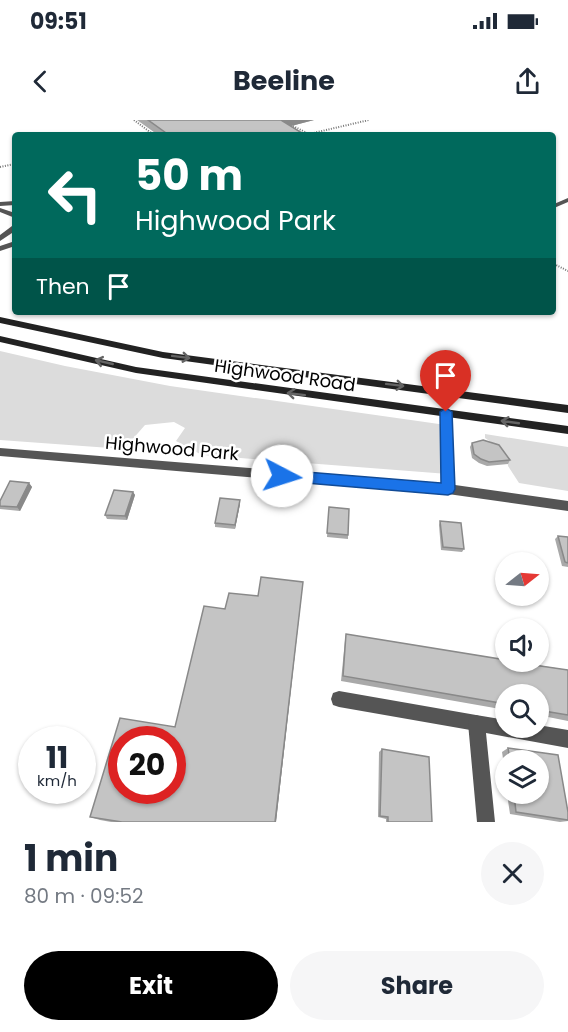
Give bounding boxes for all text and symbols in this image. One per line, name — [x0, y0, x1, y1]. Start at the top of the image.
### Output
text: 09:51 — [30, 6, 87, 37]
text: Beeline — [233, 62, 335, 99]
icon: back — [24, 65, 57, 98]
icon: share — [511, 65, 544, 98]
text: 50 m — [135, 146, 243, 205]
icon: left — [36, 156, 114, 234]
text: Highwood Park — [135, 202, 336, 239]
icon: arrive — [102, 270, 135, 303]
text: Then — [36, 271, 90, 302]
pin — [420, 350, 471, 412]
one-way arrow — [170, 352, 190, 363]
street label: Highwood Road — [213, 353, 357, 397]
one-way arrow — [94, 356, 113, 368]
icon: arrive — [429, 359, 462, 392]
one-way arrow — [384, 380, 404, 391]
one-way arrow — [287, 388, 306, 399]
one-way arrow — [501, 416, 521, 427]
street label: Highwood Park — [104, 430, 241, 466]
position arrow — [250, 444, 314, 508]
north arrow — [495, 552, 549, 606]
map controls — [495, 552, 549, 804]
button: sound — [495, 618, 549, 672]
button: search — [495, 684, 549, 738]
speed limit sign: 20 — [108, 726, 186, 804]
text: 11 — [46, 736, 68, 779]
button: layers — [495, 750, 549, 804]
text: km/h — [37, 770, 77, 791]
text: 1 min — [24, 833, 118, 884]
button: close — [481, 842, 544, 905]
text: 80 m · 09:52 — [24, 882, 144, 910]
button: Exit — [24, 951, 278, 1020]
button: Share — [290, 951, 544, 1020]

